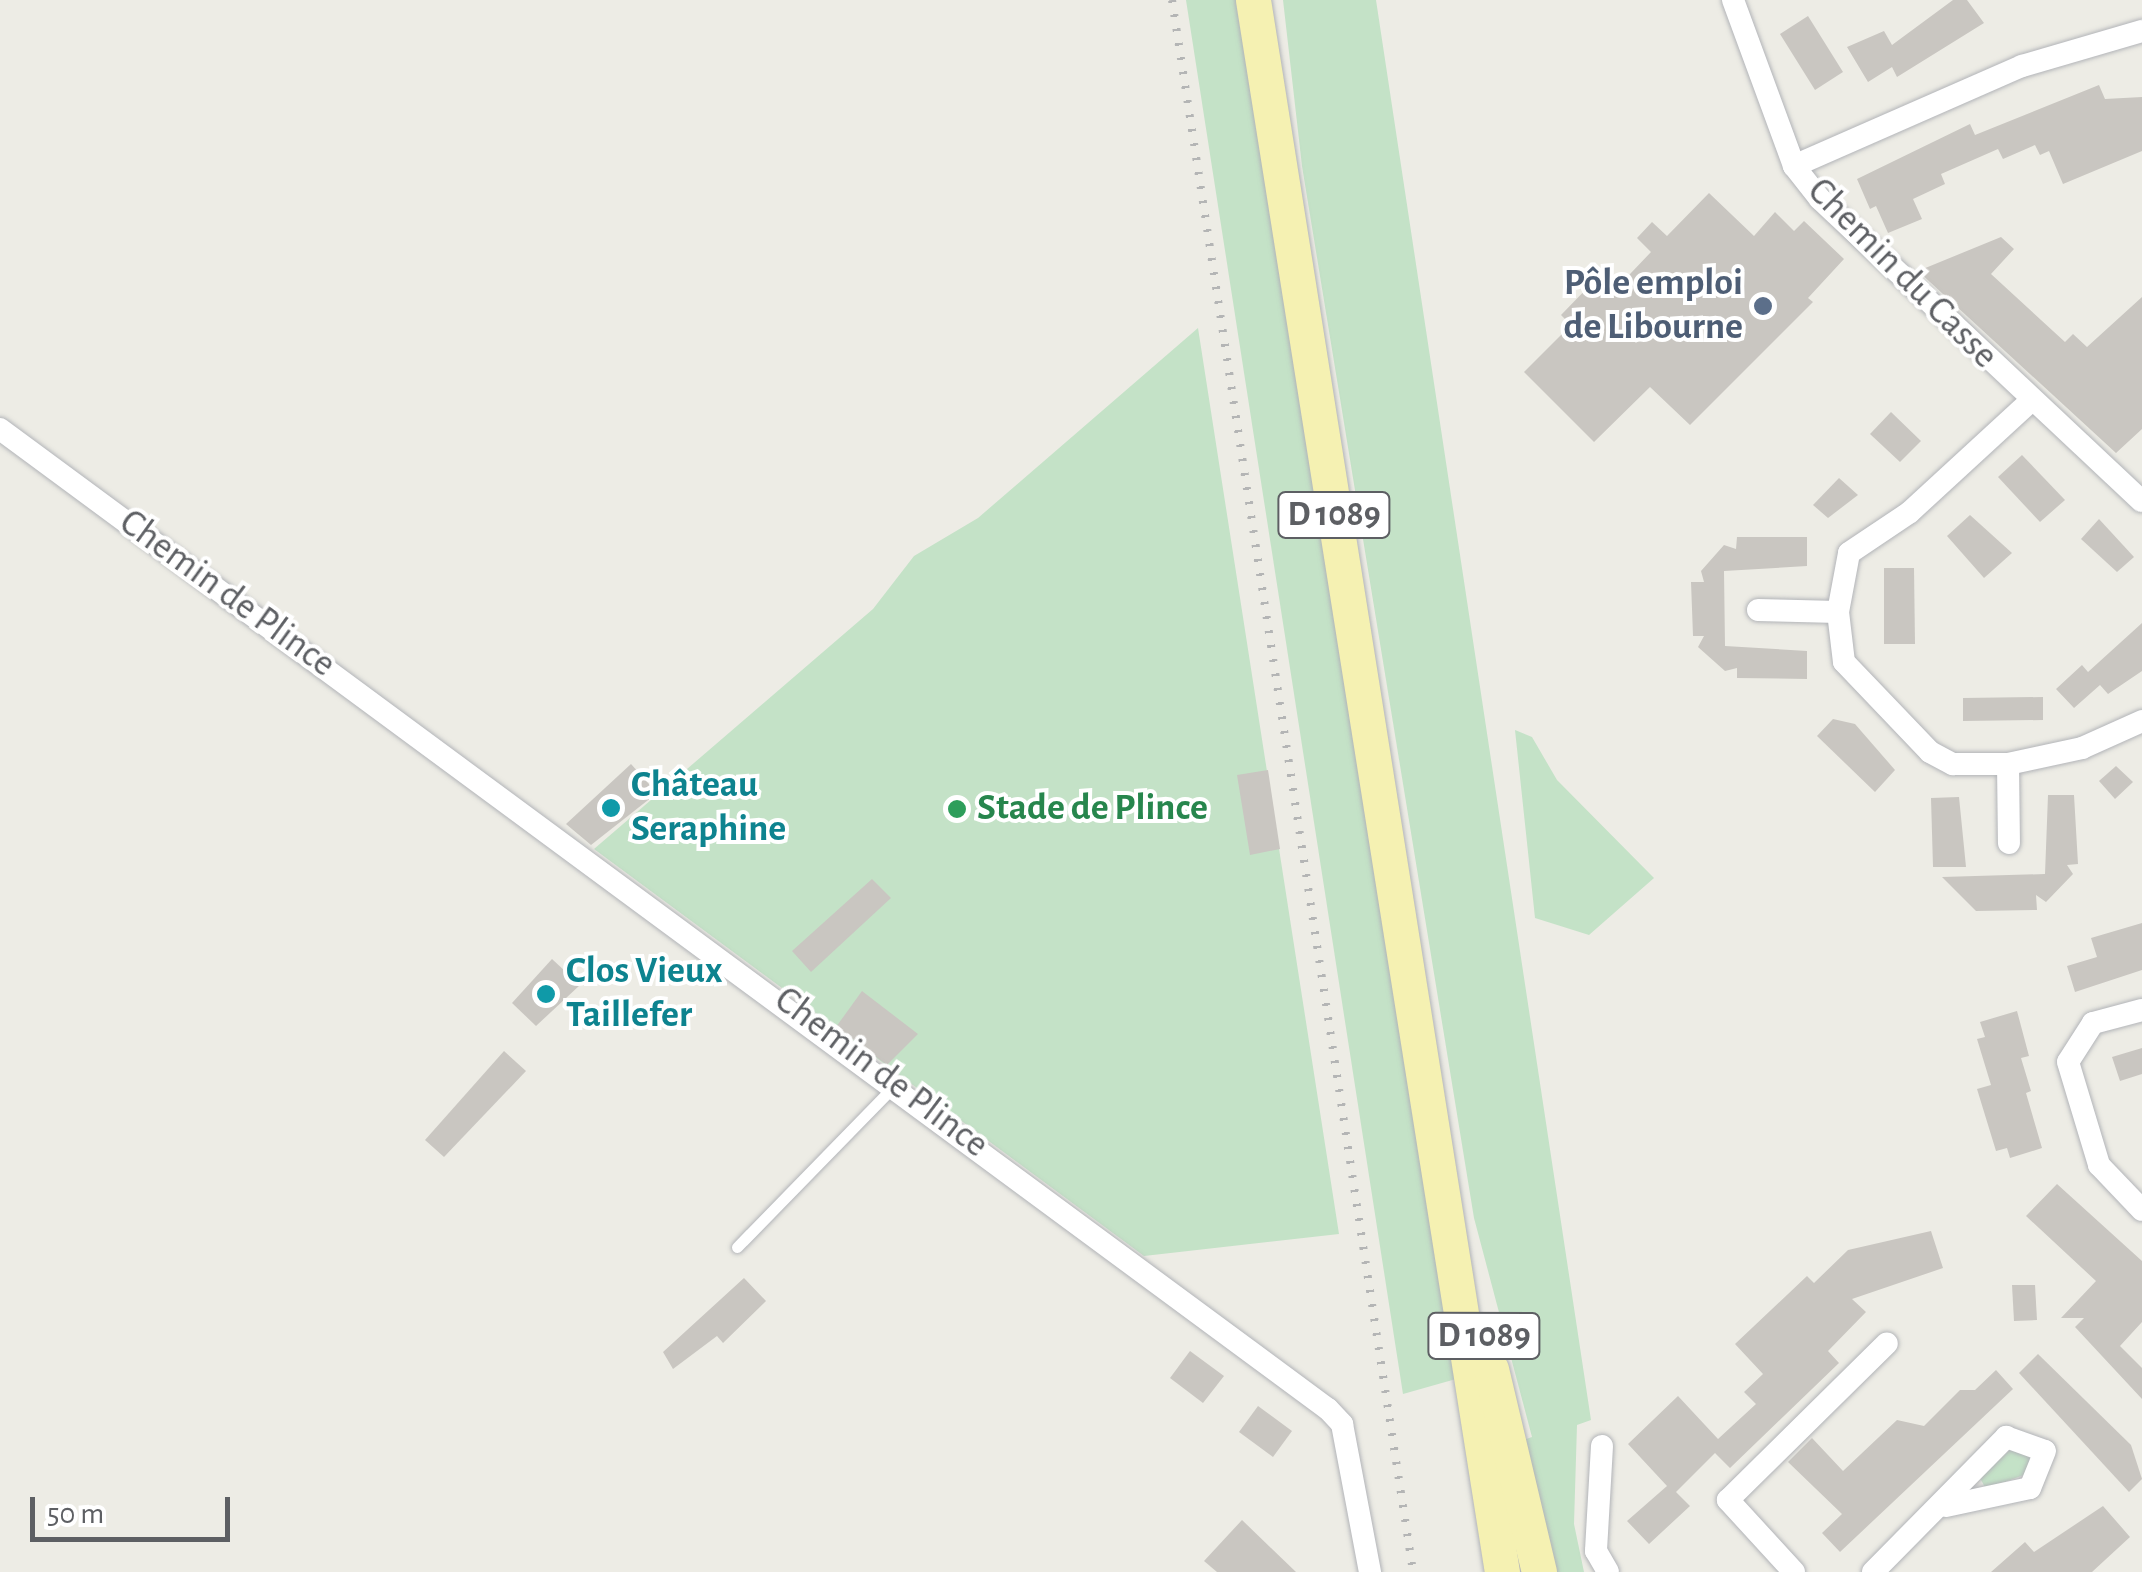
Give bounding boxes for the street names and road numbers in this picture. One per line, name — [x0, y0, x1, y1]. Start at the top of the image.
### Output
street label: Chemin du Casse — [1797, 169, 2007, 379]
road number: D 1089 — [1276, 485, 1392, 545]
street label: Chemin de Plince — [110, 500, 344, 688]
street label: Chemin de Plince — [765, 978, 997, 1168]
road number: D 1089 — [1426, 1306, 1542, 1366]

